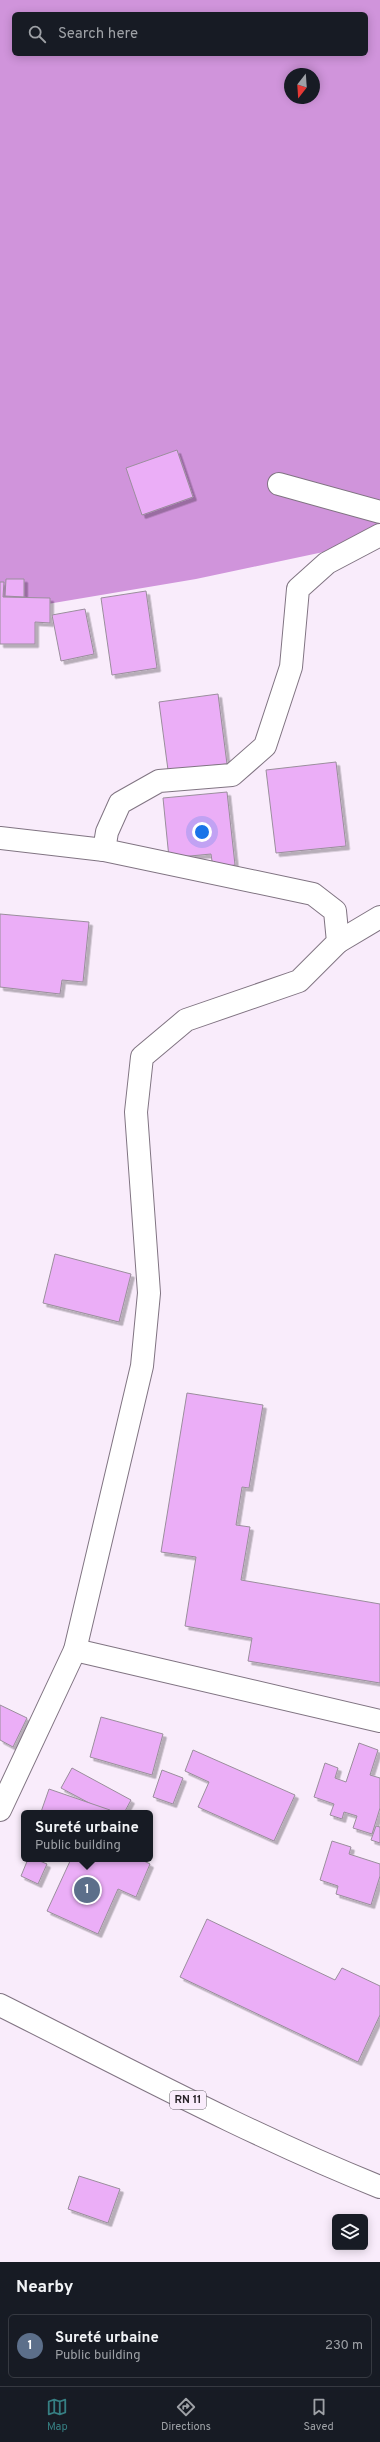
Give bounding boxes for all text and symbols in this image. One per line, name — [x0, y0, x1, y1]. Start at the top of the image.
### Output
search box — [12, 12, 368, 56]
icon: search — [26, 23, 48, 45]
text: Search here — [58, 25, 138, 44]
north arrow — [284, 68, 320, 104]
your location — [192, 822, 212, 842]
popup — [21, 1810, 153, 1862]
text: Sureté urbaine — [35, 1819, 139, 1838]
text: Public building — [35, 1838, 121, 1854]
pin: 1 — [74, 1875, 100, 1905]
road number: RN 11 — [170, 2091, 206, 2109]
map controls — [332, 2214, 368, 2250]
button: layers — [332, 2214, 368, 2250]
text: Nearby — [16, 2277, 73, 2299]
text: Sureté urbaine — [55, 2329, 159, 2348]
text: 1 — [27, 2338, 33, 2354]
text: 230 m — [325, 2338, 363, 2354]
text: Public building — [55, 2348, 141, 2364]
tab: Map — [46, 2396, 68, 2434]
tab: Directions — [161, 2396, 211, 2434]
tab: Saved — [303, 2396, 334, 2434]

